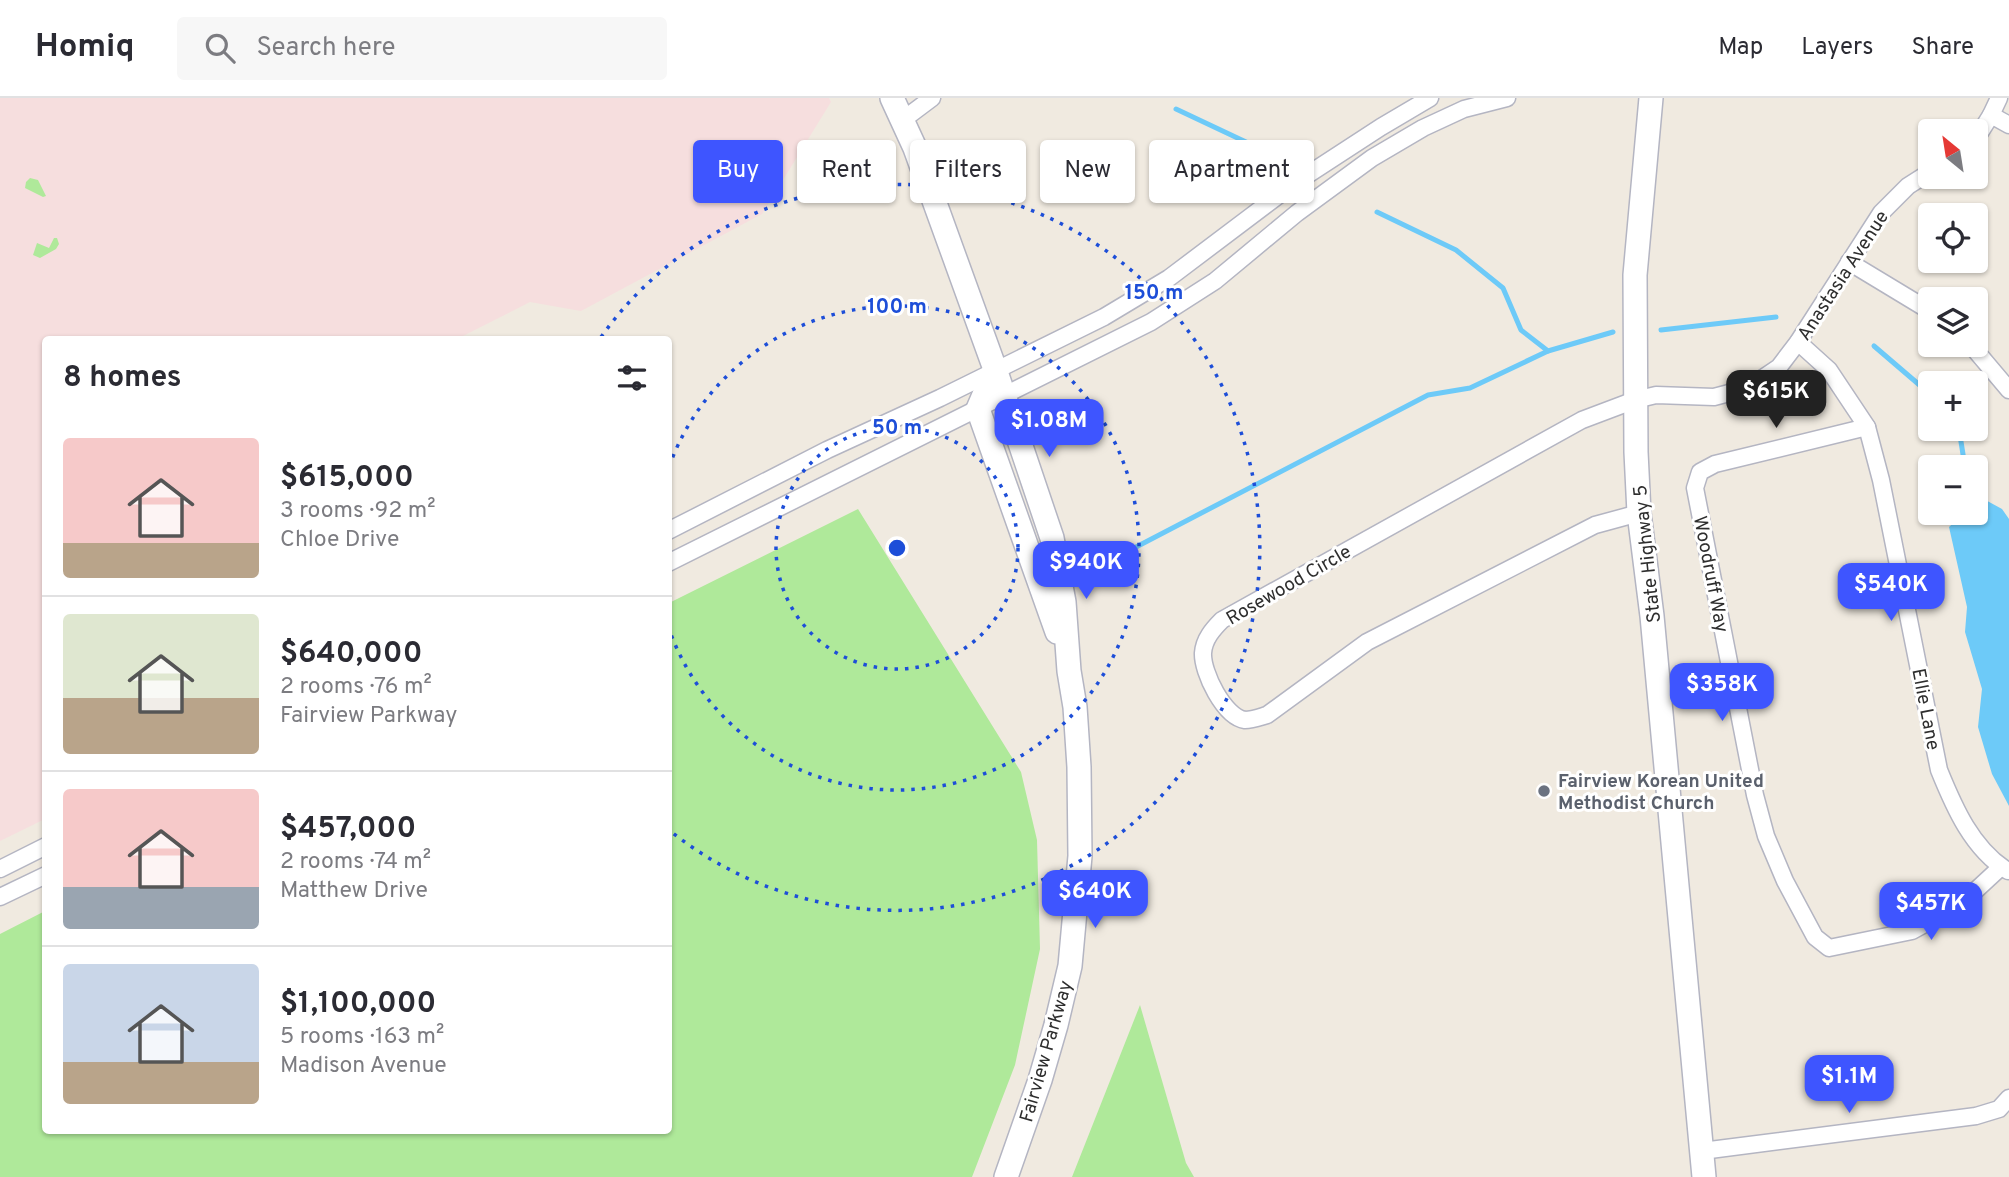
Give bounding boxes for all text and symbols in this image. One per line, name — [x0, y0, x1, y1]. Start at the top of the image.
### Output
search box — [177, 17, 667, 80]
text: Homiq — [35, 27, 135, 69]
icon: search — [201, 29, 239, 67]
text: Search here — [257, 32, 395, 65]
text: Map — [1718, 33, 1763, 63]
text: Layers — [1801, 33, 1873, 63]
text: Share — [1911, 33, 1974, 63]
north arrow — [1918, 119, 1988, 189]
map controls — [1918, 119, 1988, 525]
chip: Buy — [693, 140, 783, 203]
chip: Rent — [797, 140, 896, 203]
chip: Filters — [910, 140, 1026, 203]
chip: New — [1040, 140, 1135, 203]
chip: Apartment — [1149, 140, 1314, 203]
button: locate — [1918, 203, 1988, 273]
street label: Anastasia Avenue — [1793, 207, 1895, 346]
text: 150 m — [1125, 280, 1183, 307]
button: layers — [1918, 287, 1988, 357]
text: 100 m — [867, 294, 927, 321]
icon: filters — [613, 359, 651, 397]
text: 8 homes — [63, 360, 182, 397]
pin: $615K — [1727, 370, 1825, 430]
button: + — [1918, 371, 1988, 441]
text: $615K — [1742, 378, 1810, 407]
pin: $1.08M — [992, 400, 1106, 459]
text: $1.08M — [1011, 407, 1087, 436]
text: 50 m — [872, 415, 922, 442]
button: − — [1918, 455, 1988, 525]
text: $615,000 — [280, 460, 414, 497]
icon: home — [119, 466, 203, 550]
street label: State Highway 5 — [1629, 484, 1667, 624]
text: 3 rooms · 92 m² — [280, 497, 436, 526]
street label: Woodruff Way — [1687, 514, 1733, 635]
text: Chloe Drive — [280, 526, 399, 555]
centre of rings — [885, 536, 909, 560]
street label: Rosewood Circle — [1222, 540, 1356, 631]
pin: $940K — [1037, 542, 1135, 601]
text: $940K — [1049, 549, 1123, 578]
pin: $540K — [1842, 564, 1940, 623]
text: $540K — [1854, 571, 1928, 600]
text: $640,000 — [280, 636, 422, 673]
icon: home — [119, 642, 203, 726]
pin: $358K — [1673, 664, 1771, 723]
street label: Ellie Lane — [1905, 666, 1945, 752]
text: $358K — [1686, 671, 1758, 700]
text: 2 rooms · 76 m² — [280, 673, 432, 702]
text: Fairview Parkway — [280, 702, 457, 731]
place label: Fairview Korean United Methodist Church — [1558, 770, 1764, 816]
marker: Fairview Korean United Methodist Church — [1536, 783, 1552, 799]
text: $457,000 — [280, 811, 416, 848]
icon: home — [119, 817, 203, 901]
text: 2 rooms · 74 m² — [280, 848, 431, 877]
pin: $640K — [1046, 870, 1144, 930]
text: Matthew Drive — [280, 877, 428, 906]
text: $640K — [1058, 878, 1132, 907]
pin: $457K — [1882, 882, 1980, 942]
text: $457K — [1895, 890, 1967, 919]
street label: Fairview Parkway — [1015, 978, 1079, 1125]
text: $1,100,000 — [280, 986, 436, 1023]
icon: home — [119, 992, 203, 1076]
text: 5 rooms · 163 m² — [280, 1023, 444, 1052]
text: Madison Avenue — [280, 1052, 447, 1081]
pin: $1.1M — [1800, 1056, 1898, 1115]
text: $1.1M — [1821, 1063, 1877, 1092]

